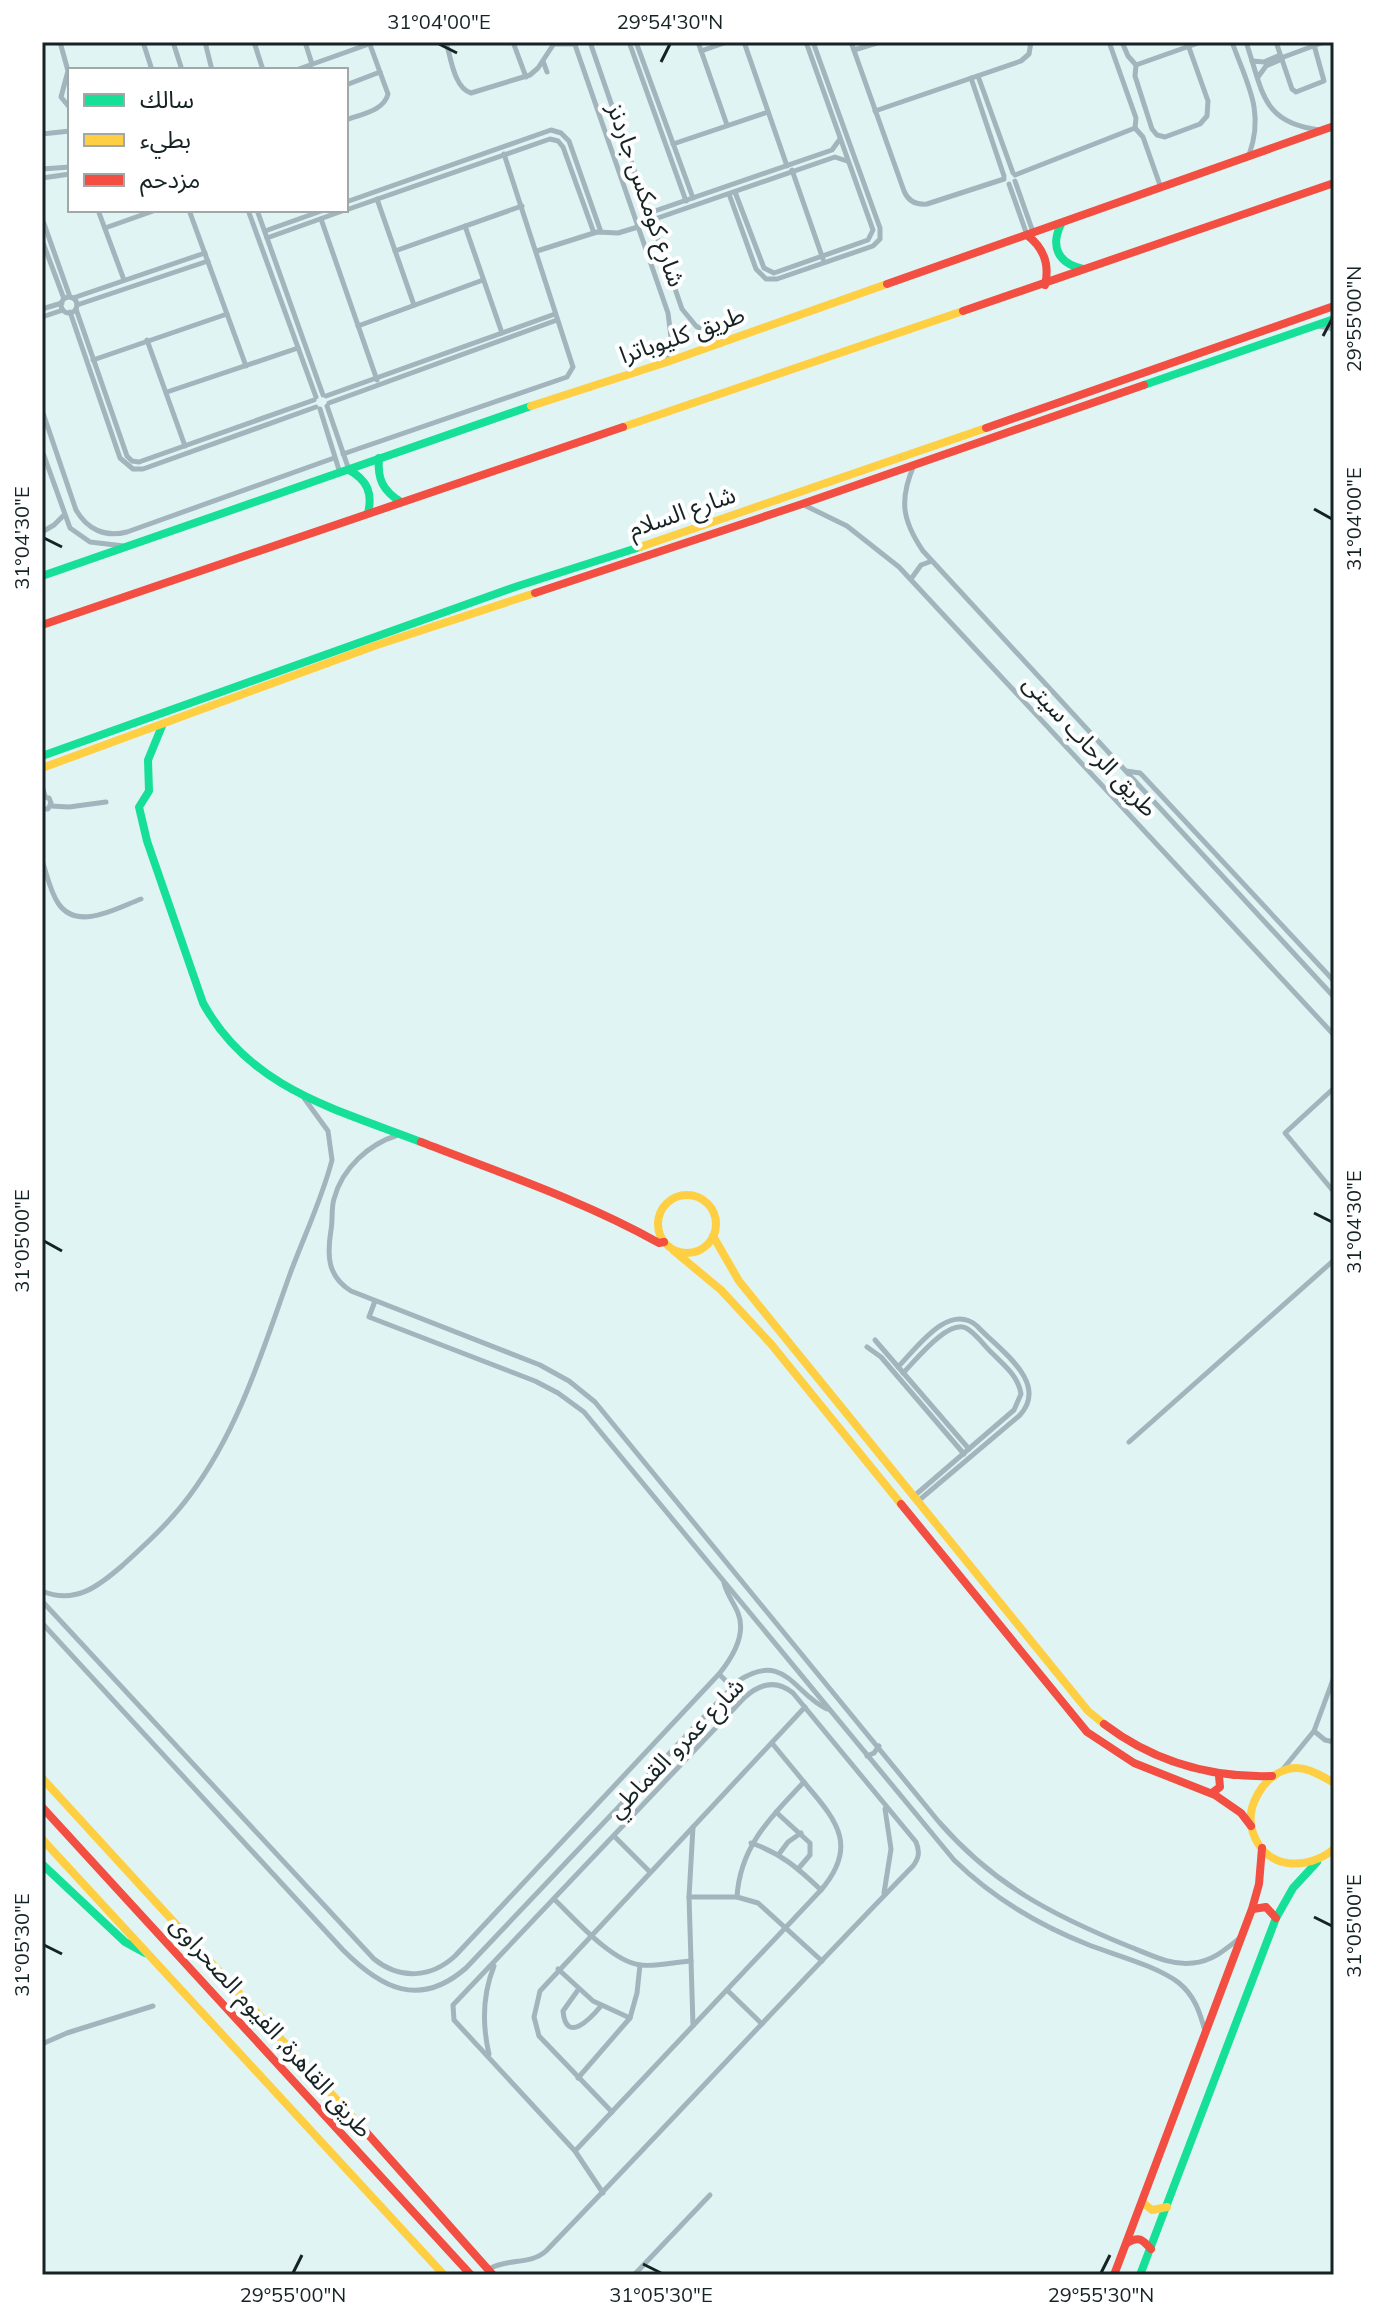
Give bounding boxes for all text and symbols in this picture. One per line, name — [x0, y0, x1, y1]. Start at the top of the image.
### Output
text: 31°04'00"E — [387, 9, 491, 34]
text: 29°54'30"N — [617, 9, 723, 34]
legend — [68, 68, 348, 212]
text: سالك — [140, 84, 194, 114]
street label: شارع كومكس جاردنز — [598, 98, 692, 291]
text: بطيء — [140, 124, 191, 159]
text: مزدحم — [140, 164, 200, 197]
text: 29°55'00"N — [1341, 266, 1366, 372]
street label: طريق كليوباترا — [615, 299, 749, 370]
text: 31°04'00"E — [1341, 467, 1366, 571]
street label: شارع السلام — [624, 479, 741, 547]
text: 31°04'30"E — [9, 486, 34, 590]
street label: طريق الرحاب سيتى — [1016, 668, 1164, 824]
text: 31°04'30"E — [1341, 1170, 1366, 1274]
text: 31°05'00"E — [9, 1189, 34, 1293]
street label: شارع عمرو القماطي — [601, 1671, 753, 1827]
text: 31°05'00"E — [1341, 1874, 1366, 1978]
text: 31°05'30"E — [9, 1893, 34, 1997]
street label: طريق القاهرة, الفيوم الصحراوى — [161, 1909, 379, 2146]
text: 29°55'00"N — [240, 2282, 346, 2307]
text: 31°05'30"E — [609, 2282, 713, 2307]
text: 29°55'30"N — [1048, 2282, 1154, 2307]

